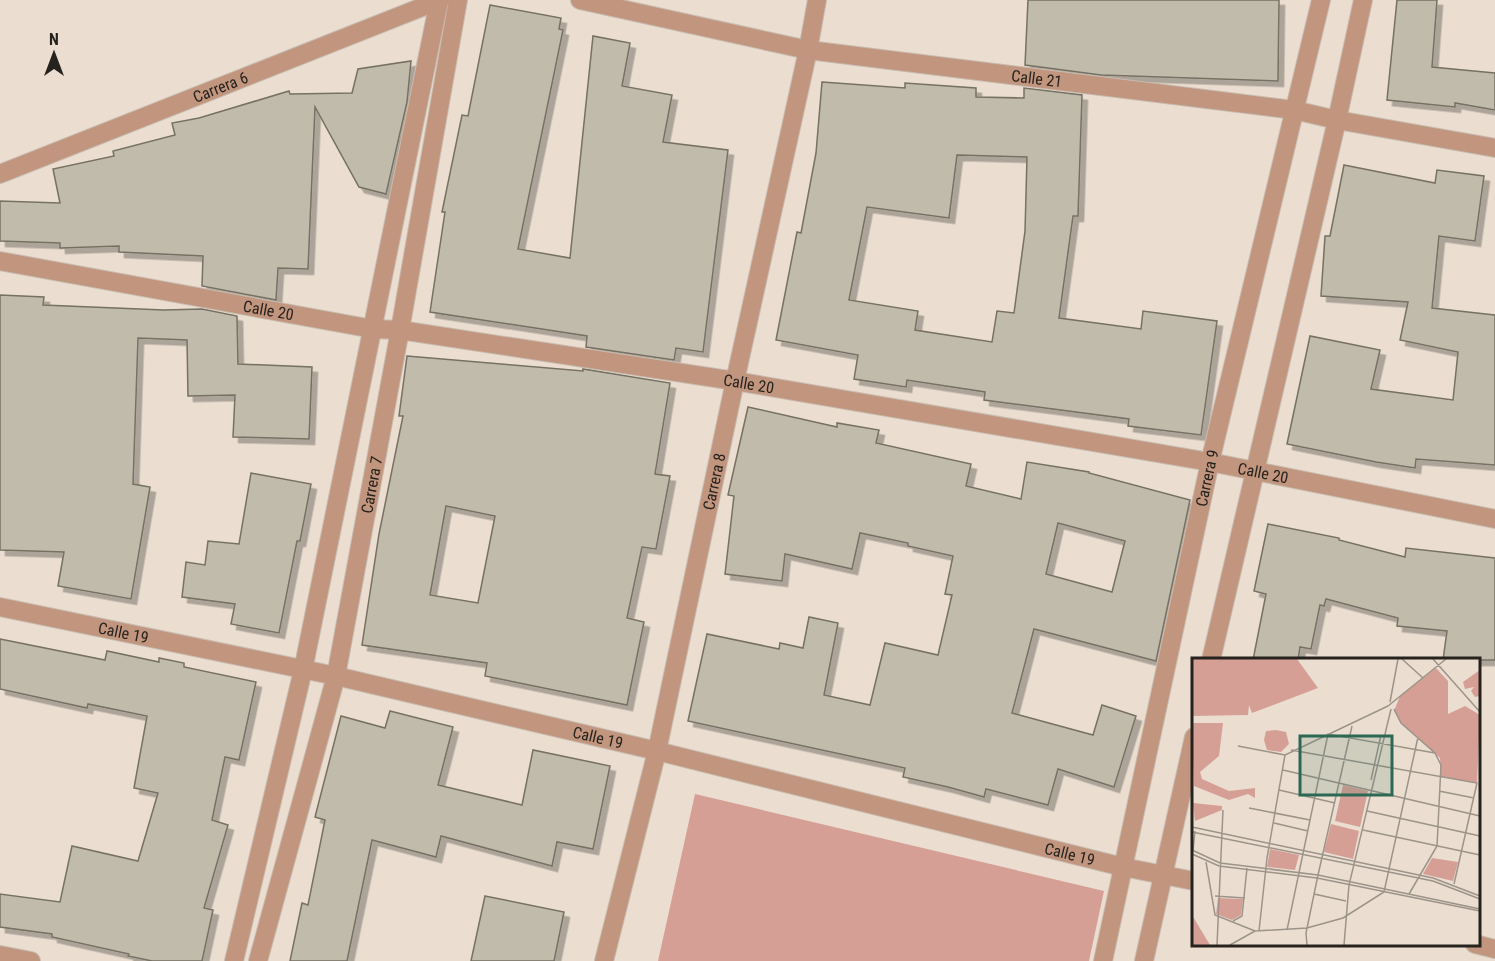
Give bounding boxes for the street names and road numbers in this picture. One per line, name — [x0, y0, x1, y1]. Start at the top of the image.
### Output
street label: Calle 21 — [1010, 66, 1063, 91]
street label: Carrera 6 — [190, 68, 251, 107]
street label: Calle 20 — [242, 297, 295, 324]
street label: Calle 20 — [722, 370, 775, 397]
street label: Carrera 9 — [1192, 448, 1223, 508]
street label: Carrera 8 — [699, 451, 730, 512]
street label: Carrera 7 — [357, 455, 386, 515]
street label: Calle 20 — [1236, 459, 1290, 487]
street label: Calle 19 — [96, 618, 150, 647]
street label: Calle 19 — [571, 723, 625, 753]
street label: Calle 19 — [1043, 839, 1097, 870]

